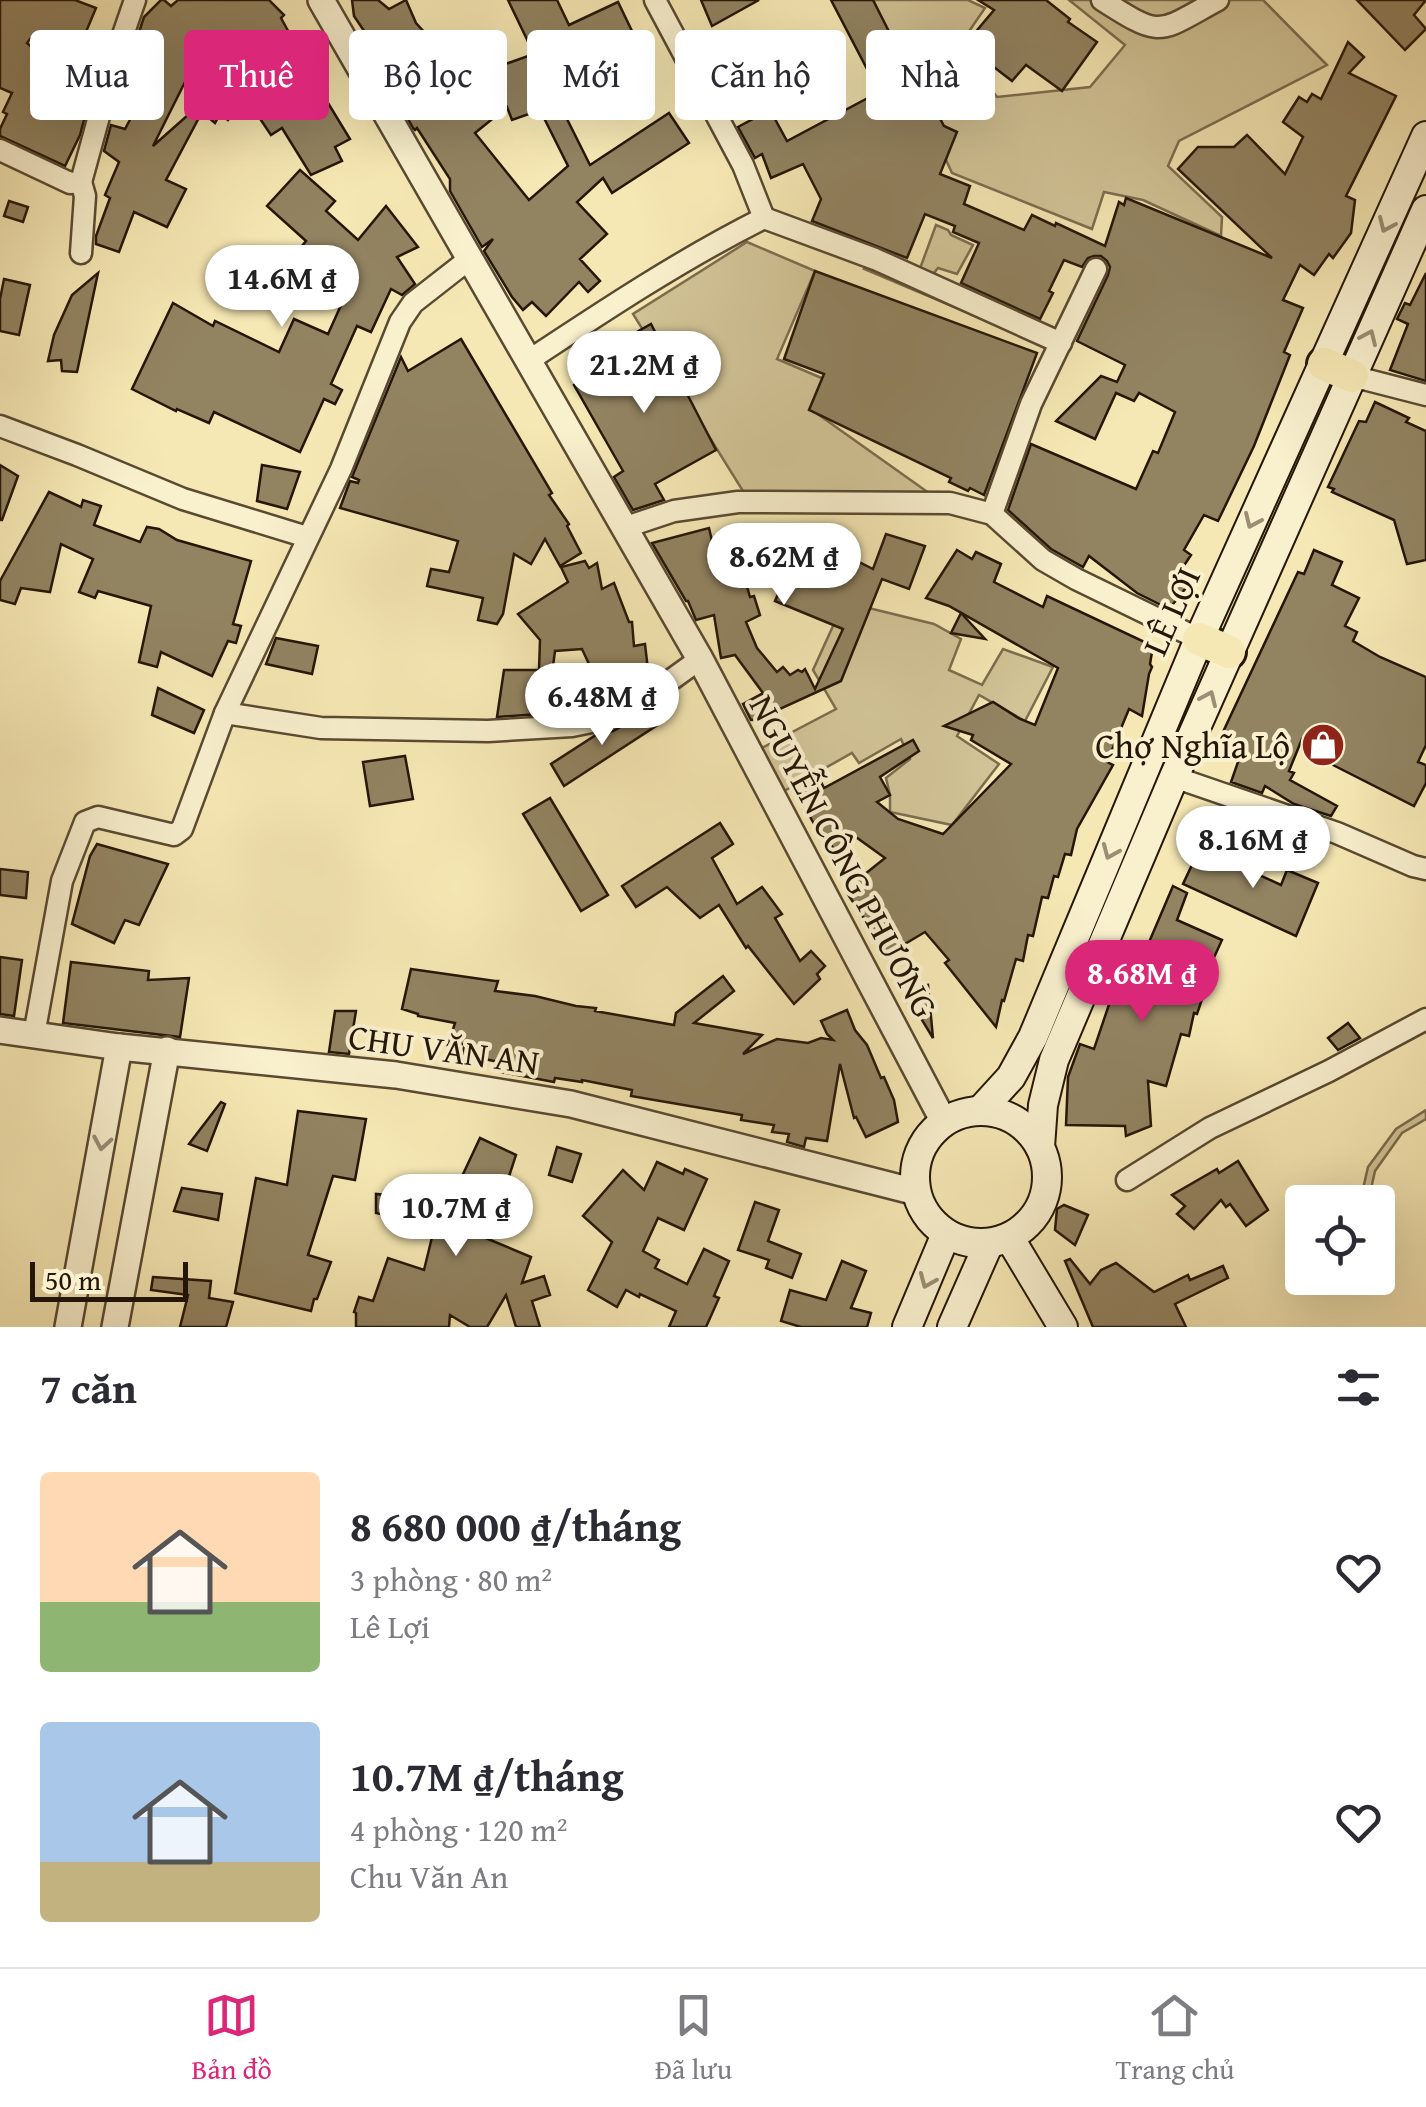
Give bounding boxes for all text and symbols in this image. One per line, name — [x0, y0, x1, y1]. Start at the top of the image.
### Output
chip: Mua — [30, 30, 164, 120]
chip: Thuê — [184, 30, 329, 120]
chip: Bộ lọc — [349, 30, 507, 120]
chip: Mới — [527, 30, 655, 120]
chip: Căn hộ — [675, 30, 846, 120]
chip: Nhà — [866, 30, 995, 120]
one-way arrow — [1378, 215, 1398, 233]
pin: 14.6M ₫ — [190, 245, 374, 330]
text: 14.6M ₫ — [227, 254, 337, 301]
one-way arrow — [1357, 329, 1377, 347]
pin: 21.2M ₫ — [552, 331, 736, 416]
text: 21.2M ₫ — [589, 340, 699, 387]
one-way arrow — [1245, 511, 1265, 529]
pin: 8.62M ₫ — [692, 523, 876, 608]
text: 8.62M ₫ — [729, 532, 839, 579]
street label: LÊ LỢI — [1129, 559, 1213, 663]
pin: 6.48M ₫ — [510, 663, 694, 748]
text: 6.48M ₫ — [547, 672, 657, 719]
street label: NGUYỄN CÔNG PHƯƠNG — [737, 686, 951, 1026]
one-way arrow — [1197, 690, 1217, 708]
place label: Chợ Nghĩa Lộ — [1095, 720, 1290, 771]
shop icon: Chợ Nghĩa Lộ — [1300, 722, 1346, 768]
pin: 8.16M ₫ — [1161, 806, 1345, 891]
text: 8.16M ₫ — [1198, 815, 1308, 862]
one-way arrow — [1102, 842, 1122, 860]
pin: 8.68M ₫ — [1050, 940, 1234, 1025]
text: 8.68M ₫ — [1087, 949, 1197, 996]
street label: CHU VĂN AN — [345, 1010, 543, 1088]
one-way arrow — [92, 1134, 113, 1151]
pin: 10.7M ₫ — [364, 1174, 548, 1259]
text: 10.7M ₫ — [401, 1183, 511, 1230]
map controls — [1285, 1185, 1395, 1295]
button: locate — [1285, 1185, 1395, 1295]
scale bar — [30, 1257, 188, 1302]
text: 50 m — [45, 1259, 101, 1300]
one-way arrow — [918, 1271, 938, 1288]
text: 7 căn — [40, 1357, 137, 1418]
icon: filters — [1331, 1360, 1386, 1415]
text: 8 680 000 ₫/tháng — [350, 1495, 681, 1556]
icon: home — [120, 1512, 240, 1632]
icon: heart — [1331, 1545, 1386, 1600]
text: 3 phòng · 80 m² — [350, 1556, 552, 1603]
text: Lê Lợi — [350, 1603, 430, 1650]
text: 10.7M ₫/tháng — [350, 1745, 624, 1806]
icon: home — [120, 1762, 240, 1882]
icon: heart — [1331, 1795, 1386, 1850]
text: 4 phòng · 120 m² — [350, 1806, 568, 1853]
text: Chu Văn An — [350, 1853, 508, 1900]
tab: Bản đồ — [192, 1988, 272, 2089]
tab: Đã lưu — [655, 1988, 732, 2089]
tab: Trang chủ — [1115, 1988, 1234, 2089]

